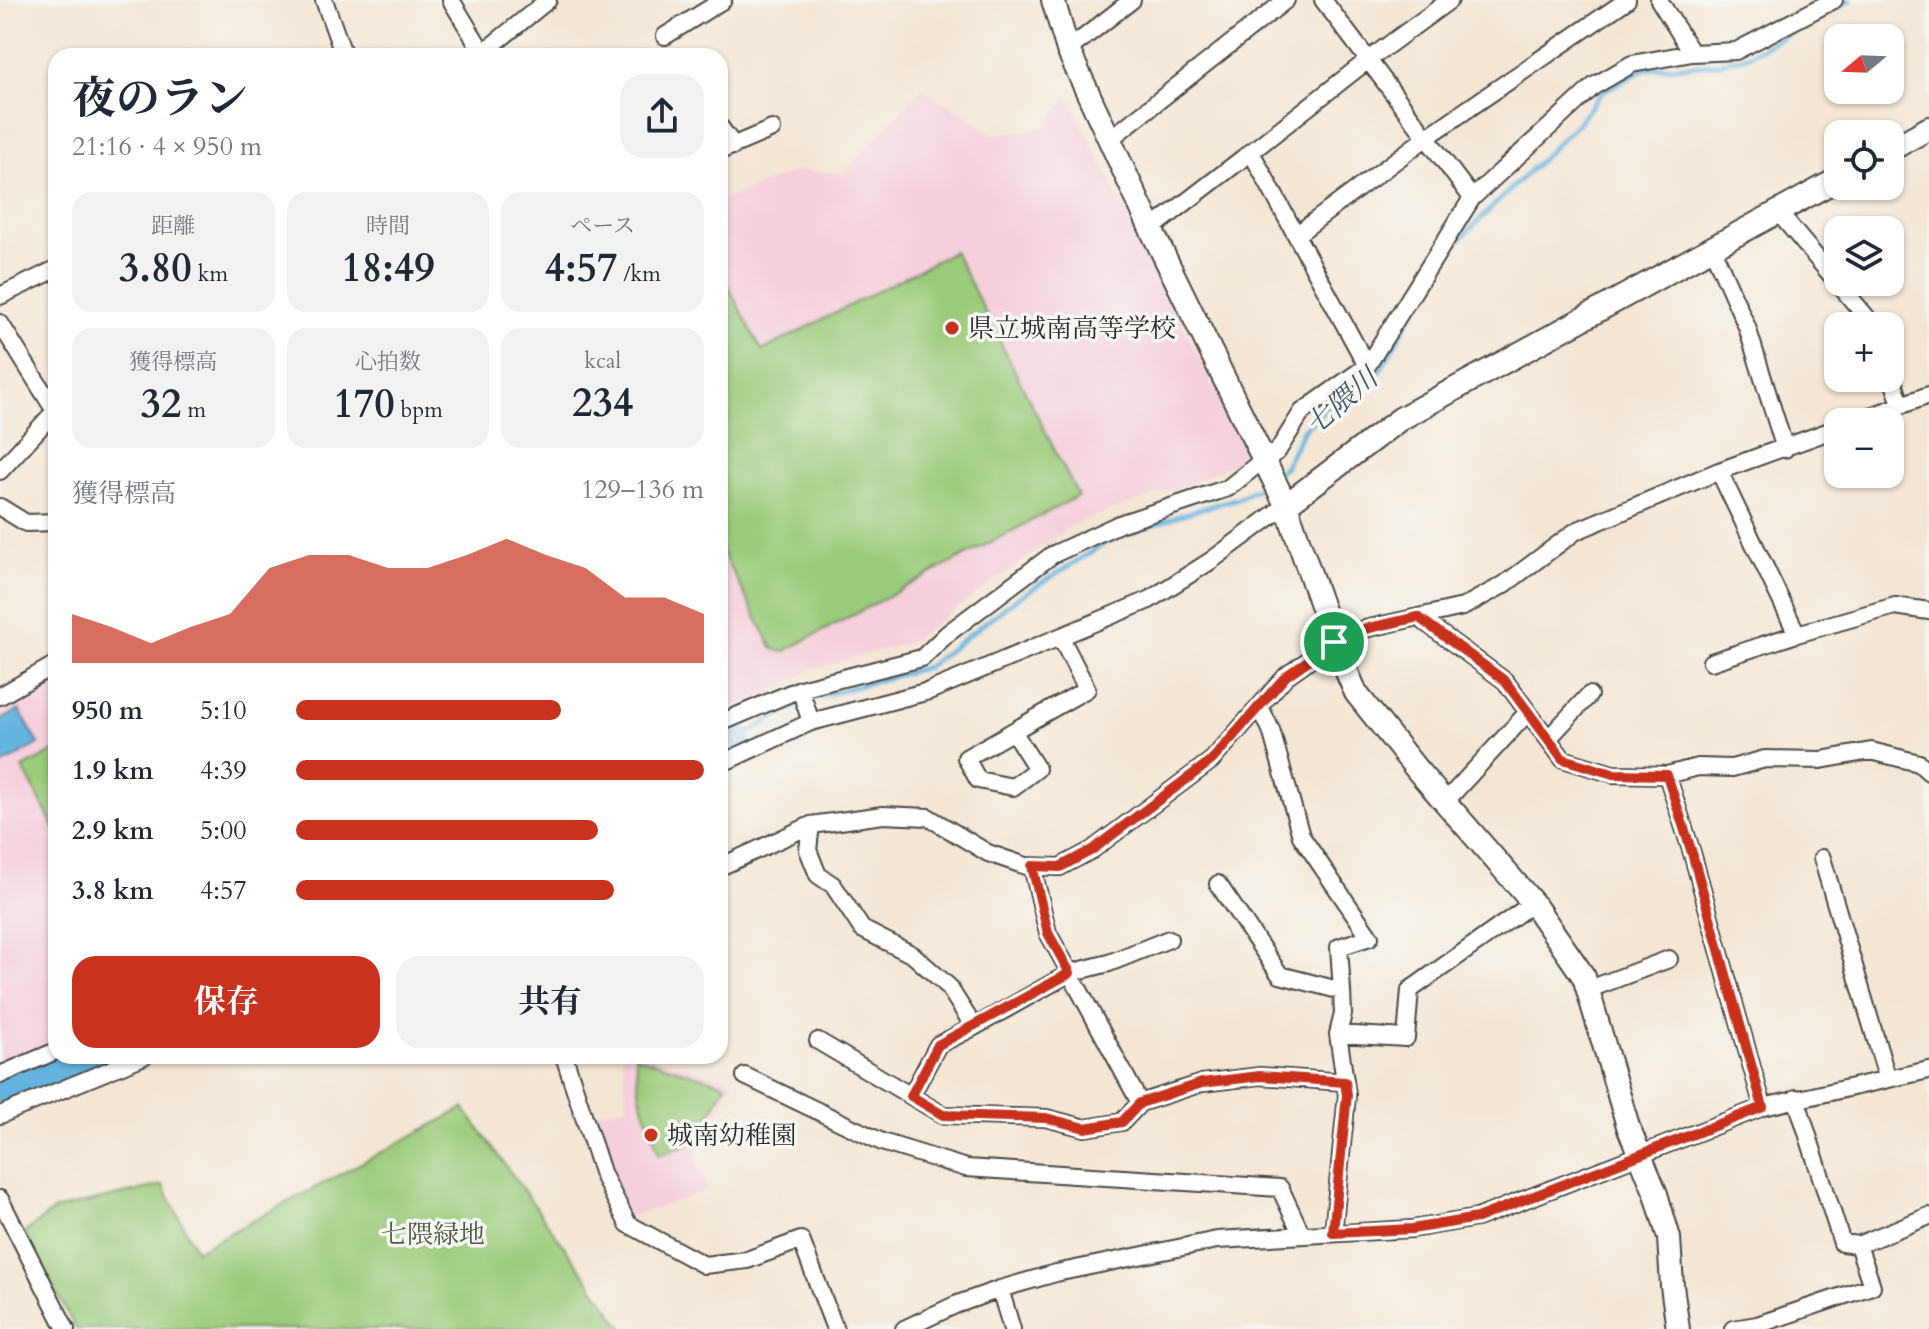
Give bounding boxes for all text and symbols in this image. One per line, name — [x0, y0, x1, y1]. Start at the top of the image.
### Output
north arrow — [1824, 24, 1904, 104]
map controls — [1824, 24, 1904, 488]
text: 夜のラン — [72, 69, 248, 129]
button: share — [620, 74, 704, 158]
button: locate — [1824, 120, 1904, 200]
text: 21:16 · 4 × 950 m — [72, 129, 262, 164]
text: 距離 — [151, 211, 195, 241]
text: 時間 — [366, 211, 410, 241]
text: ペース — [570, 211, 635, 241]
button: layers — [1824, 216, 1904, 296]
text: 3.80 — [119, 241, 192, 296]
text: 18:49 — [341, 241, 435, 296]
text: 4:57 — [544, 241, 617, 296]
text: km — [192, 259, 228, 289]
text: /km — [617, 259, 661, 289]
place label: 県立城南高等学校 — [968, 311, 1176, 346]
button: + — [1824, 312, 1904, 392]
marker: 県立城南高等学校 — [943, 319, 961, 337]
text: kcal — [584, 346, 621, 376]
text: 獲得標高 — [129, 347, 217, 377]
text: 心拍数 — [355, 347, 421, 377]
water label: 七隈川 — [1297, 358, 1388, 444]
text: 234 — [572, 376, 633, 431]
text: 32 — [141, 377, 182, 432]
text: 170 — [333, 377, 395, 432]
text: m — [182, 395, 206, 425]
text: bpm — [395, 395, 443, 425]
button: − — [1824, 408, 1904, 488]
text: 129–136 m — [581, 472, 704, 507]
text: 獲得標高 — [72, 476, 176, 511]
pin — [1300, 608, 1368, 676]
icon: arrive — [1312, 620, 1356, 664]
text: 950 m — [72, 693, 143, 728]
text: 5:10 — [200, 693, 247, 728]
text: 1.9 km — [72, 753, 153, 788]
text: 4:39 — [200, 753, 247, 788]
text: 2.9 km — [72, 813, 153, 848]
text: 5:00 — [200, 813, 247, 848]
text: 3.8 km — [72, 873, 153, 908]
text: 4:57 — [200, 873, 247, 908]
button: 保存 — [72, 956, 380, 1048]
button: 共有 — [396, 956, 704, 1048]
place label: 城南幼稚園 — [667, 1118, 797, 1153]
marker: 城南幼稚園 — [642, 1126, 660, 1144]
park label: 七隈緑地 — [381, 1217, 485, 1252]

